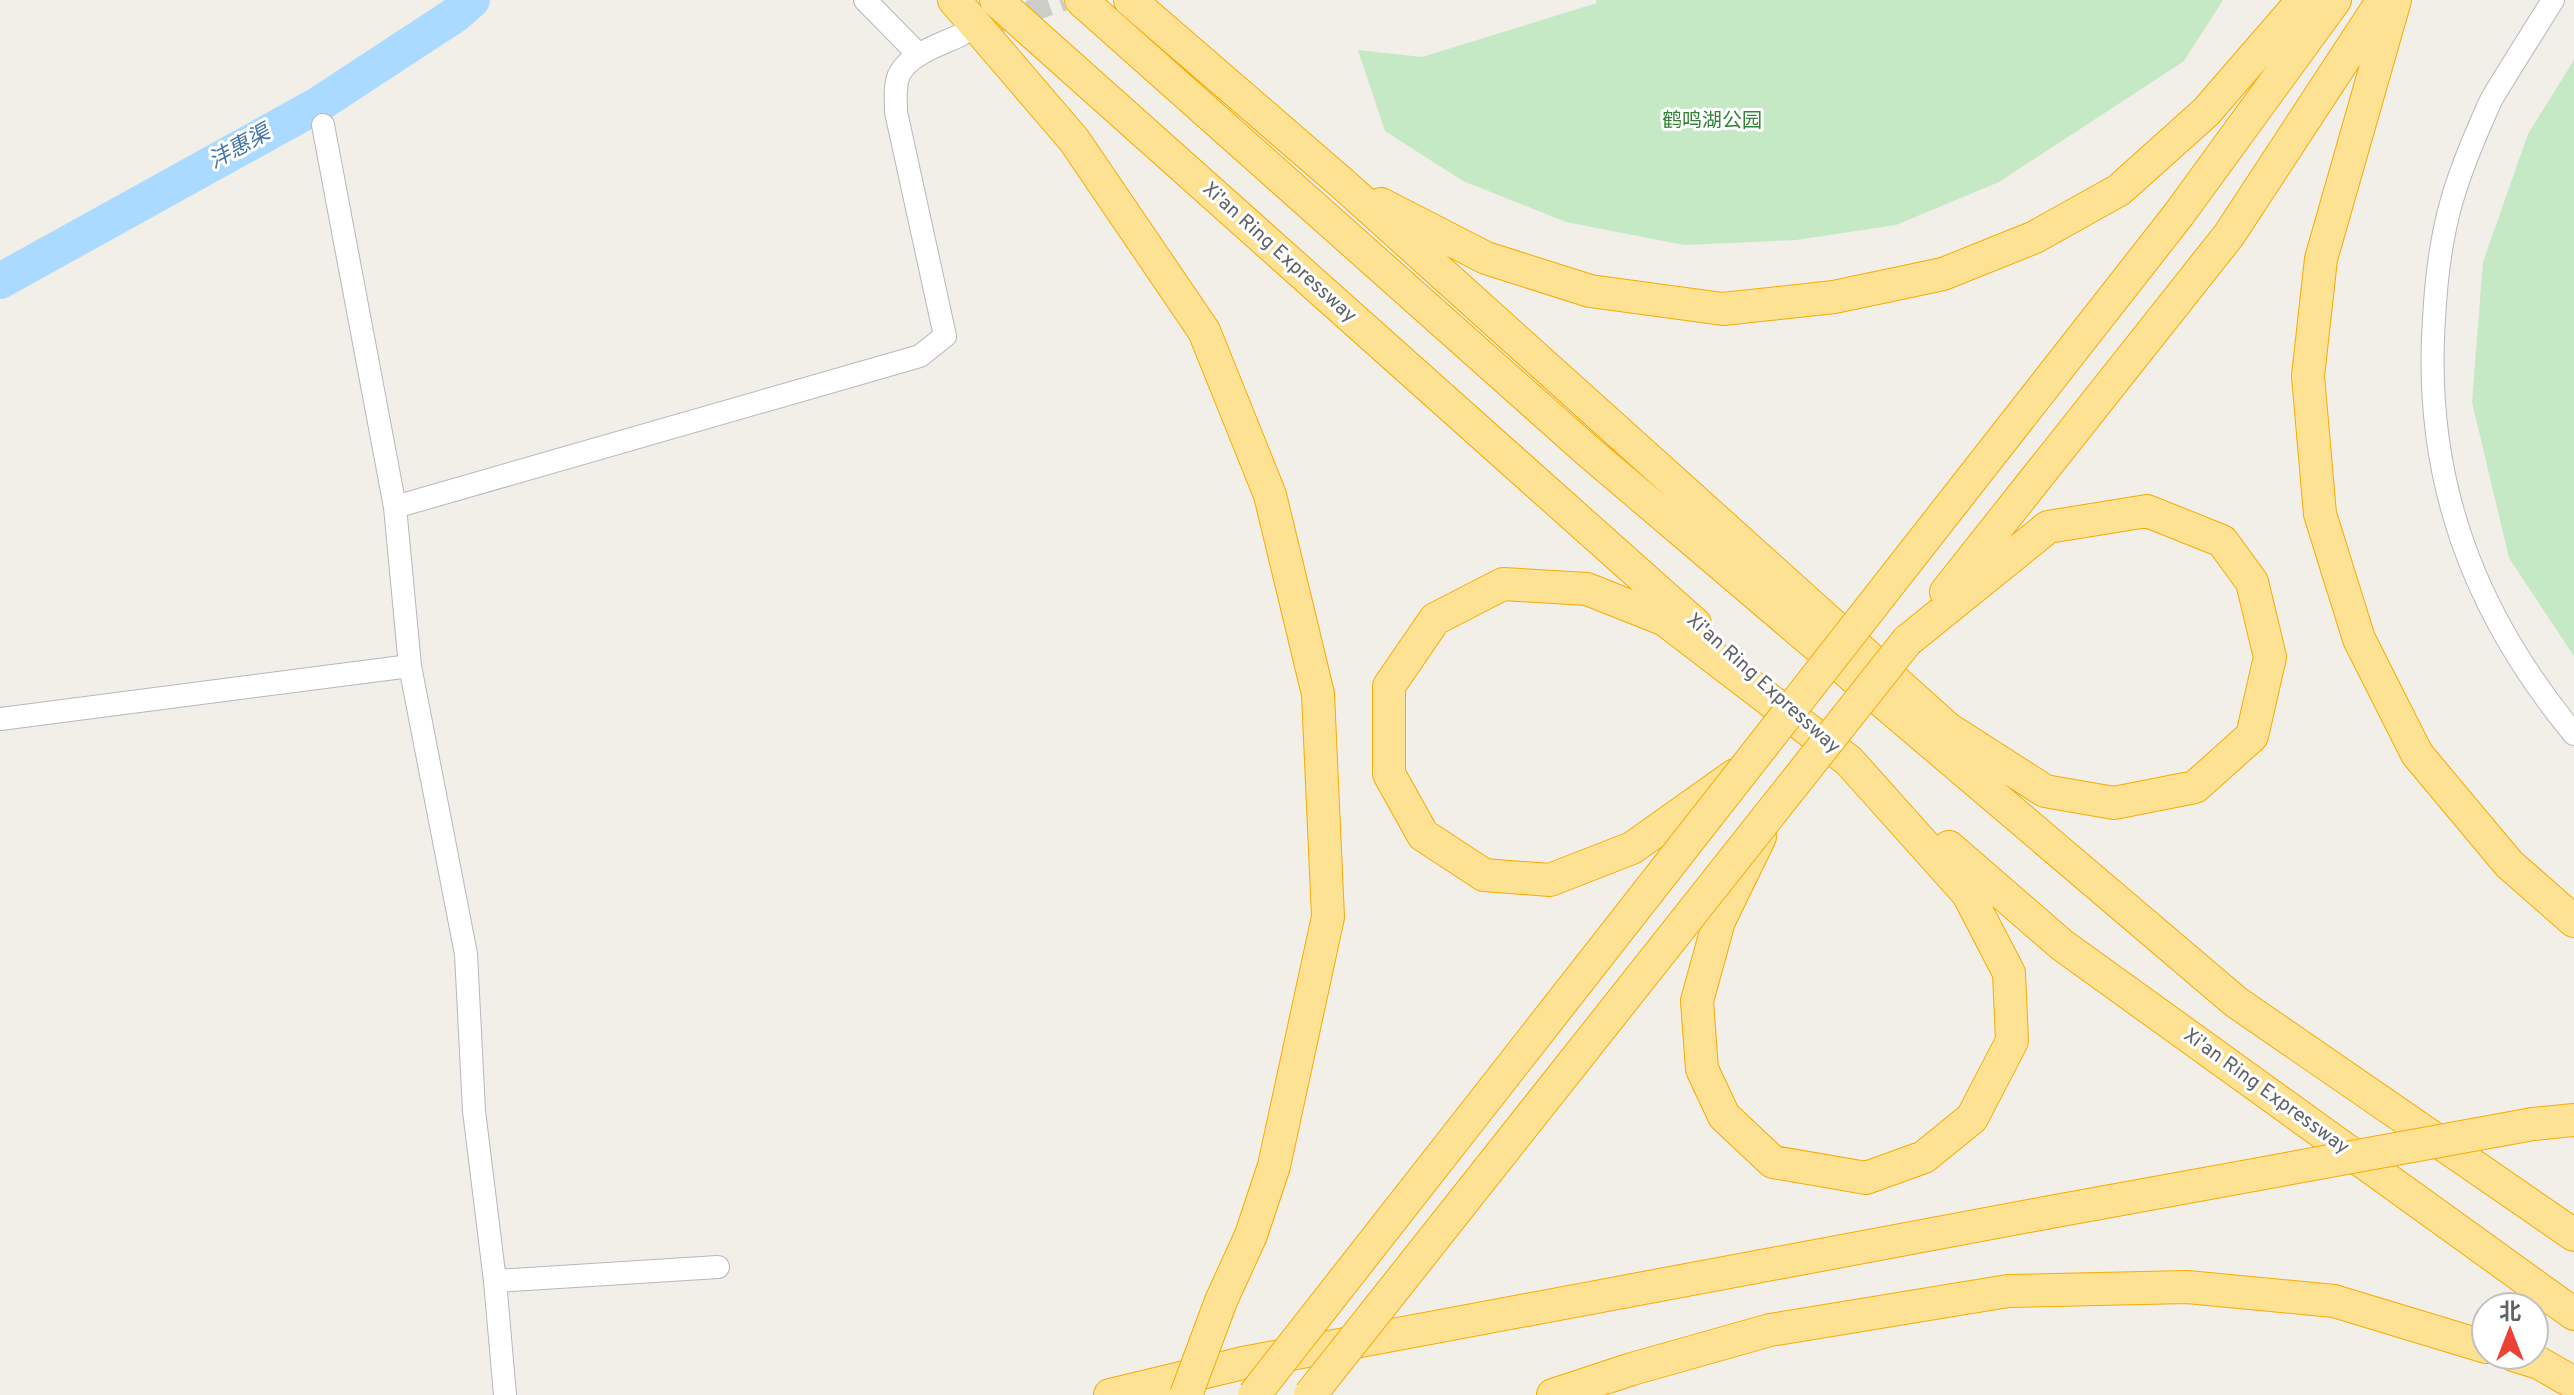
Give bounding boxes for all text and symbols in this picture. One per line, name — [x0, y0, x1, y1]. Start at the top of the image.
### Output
park label: 鹤鸣湖公园 — [1662, 109, 1762, 135]
water label: 沣惠渠 — [205, 119, 278, 176]
street label: Xi'an Ring Expressway — [1196, 177, 1362, 329]
street label: Xi'an Ring Expressway — [1680, 608, 1846, 760]
street label: Xi'an Ring Expressway — [2178, 1023, 2354, 1161]
north arrow — [2470, 1291, 2550, 1371]
text: 北 — [2499, 1300, 2521, 1327]

